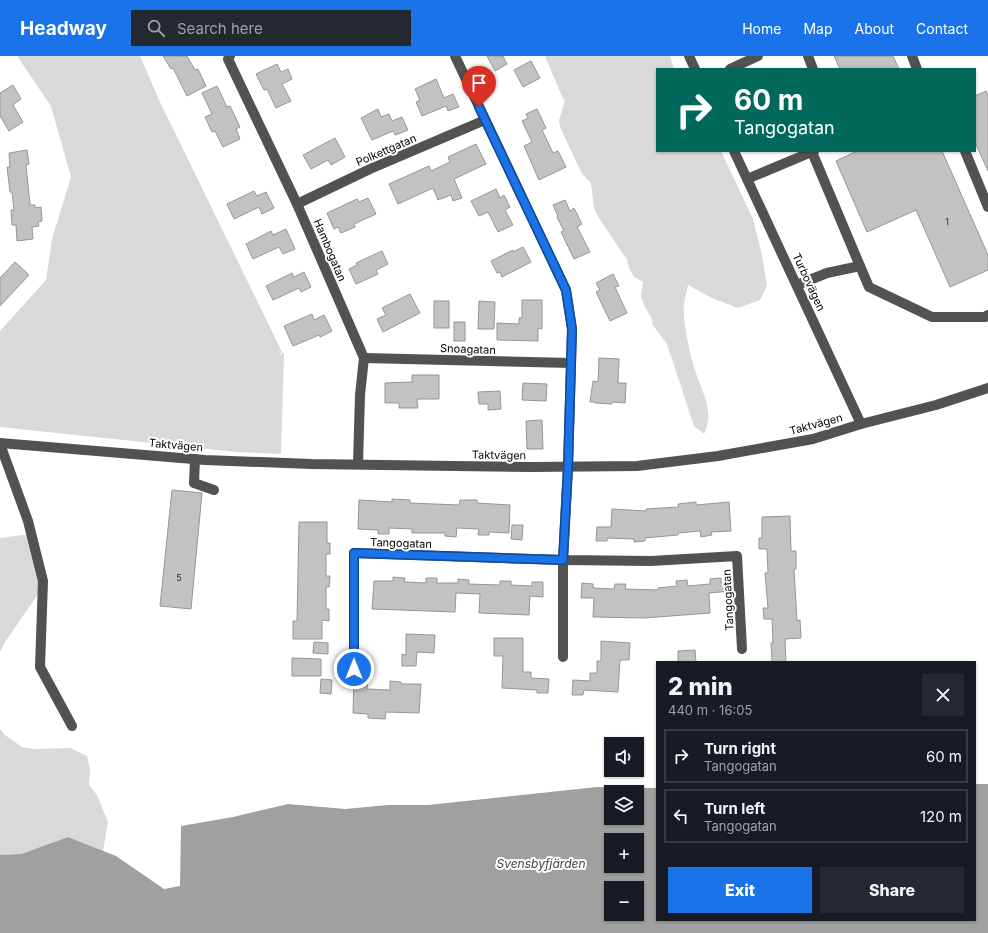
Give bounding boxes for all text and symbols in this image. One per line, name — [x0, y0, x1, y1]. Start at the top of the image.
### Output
search box — [131, 10, 411, 46]
text: Headway — [20, 17, 107, 40]
icon: search — [145, 17, 167, 39]
text: Search here — [177, 19, 263, 38]
text: Home — [742, 20, 781, 37]
text: Map — [803, 20, 833, 37]
text: About — [855, 20, 894, 37]
text: Contact — [916, 20, 968, 37]
pin — [462, 66, 496, 107]
icon: arrive — [468, 72, 490, 94]
text: 60 m — [734, 83, 803, 117]
icon: right — [668, 84, 720, 136]
text: Tangogatan — [734, 117, 835, 138]
street label: Polkettgatan — [354, 131, 418, 169]
house number: 1 — [945, 216, 949, 227]
street label: Hambogatan — [311, 217, 349, 283]
street label: Turbovägen — [790, 251, 828, 313]
street label: Snoagatan — [440, 341, 496, 357]
street label: Taktvägen — [788, 410, 844, 438]
street label: Taktvägen — [148, 436, 204, 454]
street label: Taktvägen — [472, 448, 526, 462]
street label: Tangogatan — [370, 535, 432, 551]
street label: Tangogatan — [719, 569, 737, 631]
house number: 5 — [176, 572, 182, 583]
position arrow — [333, 648, 375, 690]
text: 2 min — [668, 672, 733, 701]
button: close — [922, 674, 964, 716]
text: 440 m · 16:05 — [668, 702, 752, 718]
map controls — [604, 737, 644, 921]
button: sound — [604, 737, 644, 777]
text: Turn right — [704, 739, 776, 758]
icon: right — [670, 745, 692, 767]
text: 60 m — [926, 747, 962, 766]
text: Tangogatan — [704, 758, 777, 774]
button: layers — [604, 785, 644, 825]
text: Turn left — [704, 799, 765, 818]
icon: left — [670, 805, 692, 827]
text: 120 m — [920, 807, 962, 826]
text: Tangogatan — [704, 818, 777, 834]
button: + — [604, 833, 644, 873]
water label: Svensbyfjärden — [497, 856, 586, 871]
button: Exit — [668, 867, 812, 913]
button: Share — [820, 867, 964, 913]
button: − — [604, 881, 644, 921]

